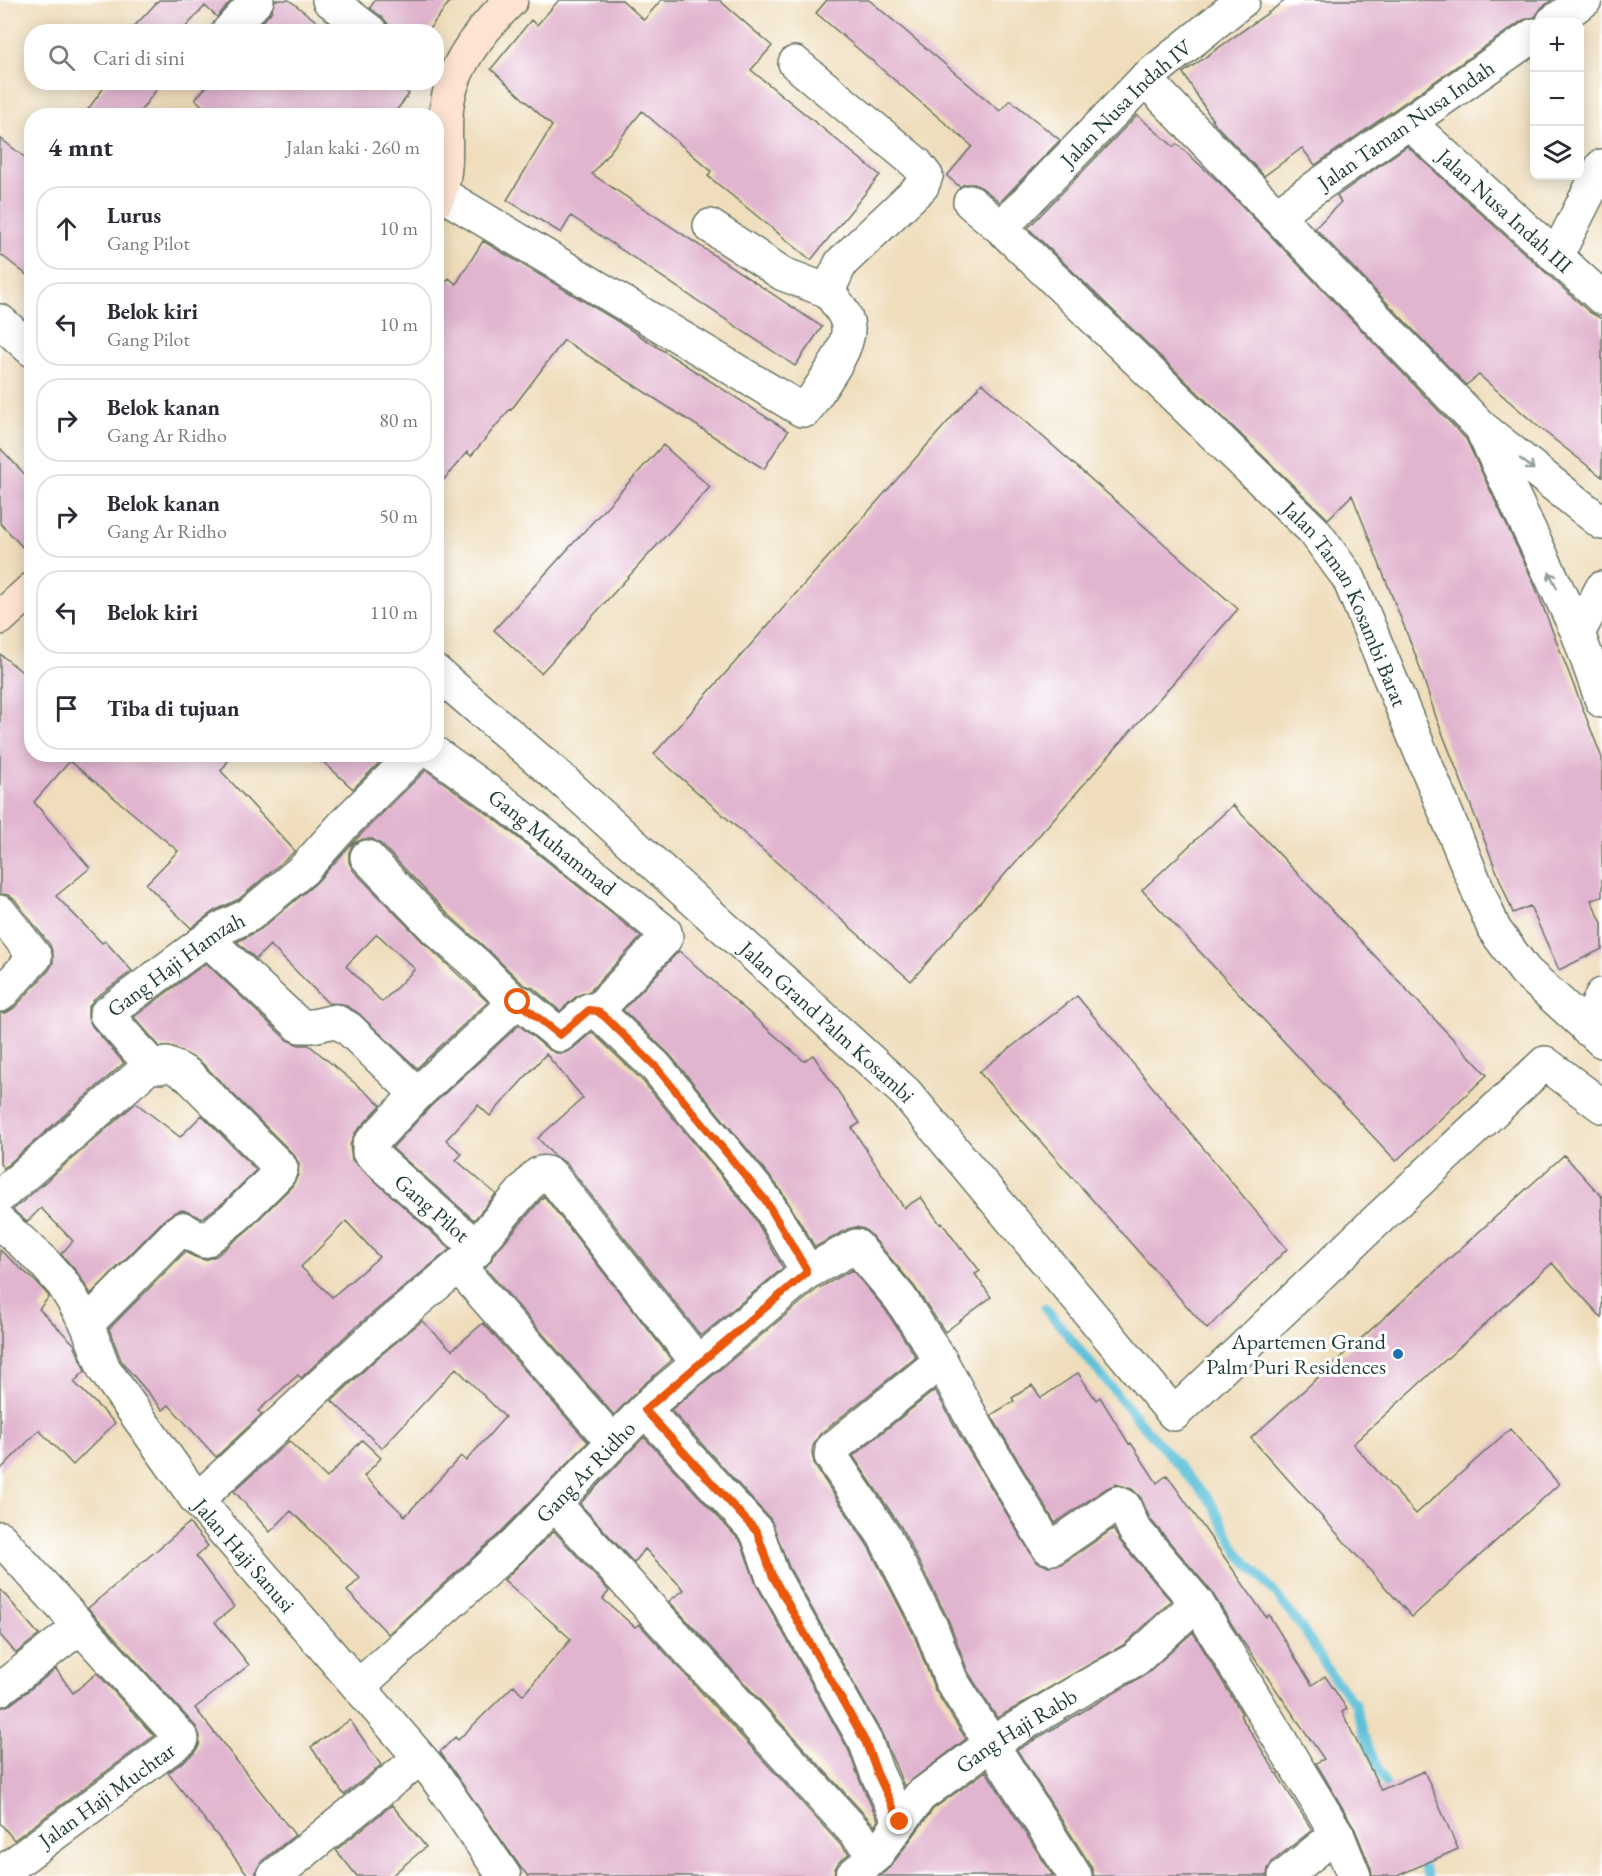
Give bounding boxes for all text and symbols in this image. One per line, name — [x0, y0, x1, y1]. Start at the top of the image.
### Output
map controls — [1530, 18, 1584, 180]
button: + — [1530, 18, 1584, 72]
search box — [24, 24, 444, 90]
street label: Jalan Nusa Indah IV — [1052, 32, 1198, 174]
icon: search — [45, 41, 78, 74]
text: Cari di sini — [93, 43, 185, 72]
street label: Jalan Taman Nusa Indah — [1310, 53, 1500, 197]
button: − — [1530, 72, 1584, 126]
button: layers — [1530, 126, 1584, 180]
text: 4 mnt — [48, 130, 113, 164]
text: Jalan kaki · 260 m — [286, 134, 420, 160]
street label: Jalan Nusa Indah III — [1430, 140, 1579, 279]
text: Lurus — [107, 201, 161, 230]
icon: ahead — [50, 212, 83, 245]
text: 10 m — [379, 215, 418, 241]
text: Gang Pilot — [107, 230, 190, 256]
text: Belok kiri — [107, 297, 198, 326]
icon: left — [50, 308, 83, 341]
text: 10 m — [379, 311, 418, 337]
text: Gang Pilot — [107, 326, 190, 352]
text: Belok kanan — [107, 393, 220, 422]
icon: right — [50, 404, 83, 437]
text: 80 m — [379, 407, 418, 433]
text: Gang Ar Ridho — [107, 422, 227, 448]
one-way arrow — [1519, 457, 1535, 470]
text: Belok kanan — [107, 489, 220, 518]
street label: Jalan Taman Kosambi Barat — [1275, 493, 1415, 711]
icon: right — [50, 500, 83, 533]
text: 50 m — [379, 503, 418, 529]
text: Gang Ar Ridho — [107, 518, 227, 544]
one-way arrow — [1546, 572, 1558, 590]
icon: left — [50, 596, 83, 629]
text: Belok kiri — [107, 598, 198, 627]
text: 110 m — [370, 599, 418, 625]
icon: arrive — [50, 692, 83, 725]
text: Tiba di tujuan — [107, 694, 239, 723]
street label: Gang Muhammad — [483, 782, 623, 902]
street label: Gang Haji Hamzah — [101, 905, 250, 1023]
street label: Jalan Grand Palm Kosambi — [732, 933, 922, 1108]
route start — [504, 988, 530, 1014]
street label: Gang Pilot — [388, 1167, 476, 1249]
place label: Apartemen Grand Palm Puri Residences — [1206, 1327, 1387, 1381]
marker: Apartemen Grand Palm Puri Residences — [1391, 1347, 1405, 1361]
street label: Gang Ar Ridho — [529, 1414, 641, 1529]
street label: Jalan Haji Sanusi — [186, 1490, 302, 1618]
street label: Gang Haji Rabb — [949, 1681, 1082, 1780]
street label: Jalan Haji Muchtar — [31, 1735, 182, 1856]
route end — [886, 1808, 912, 1834]

